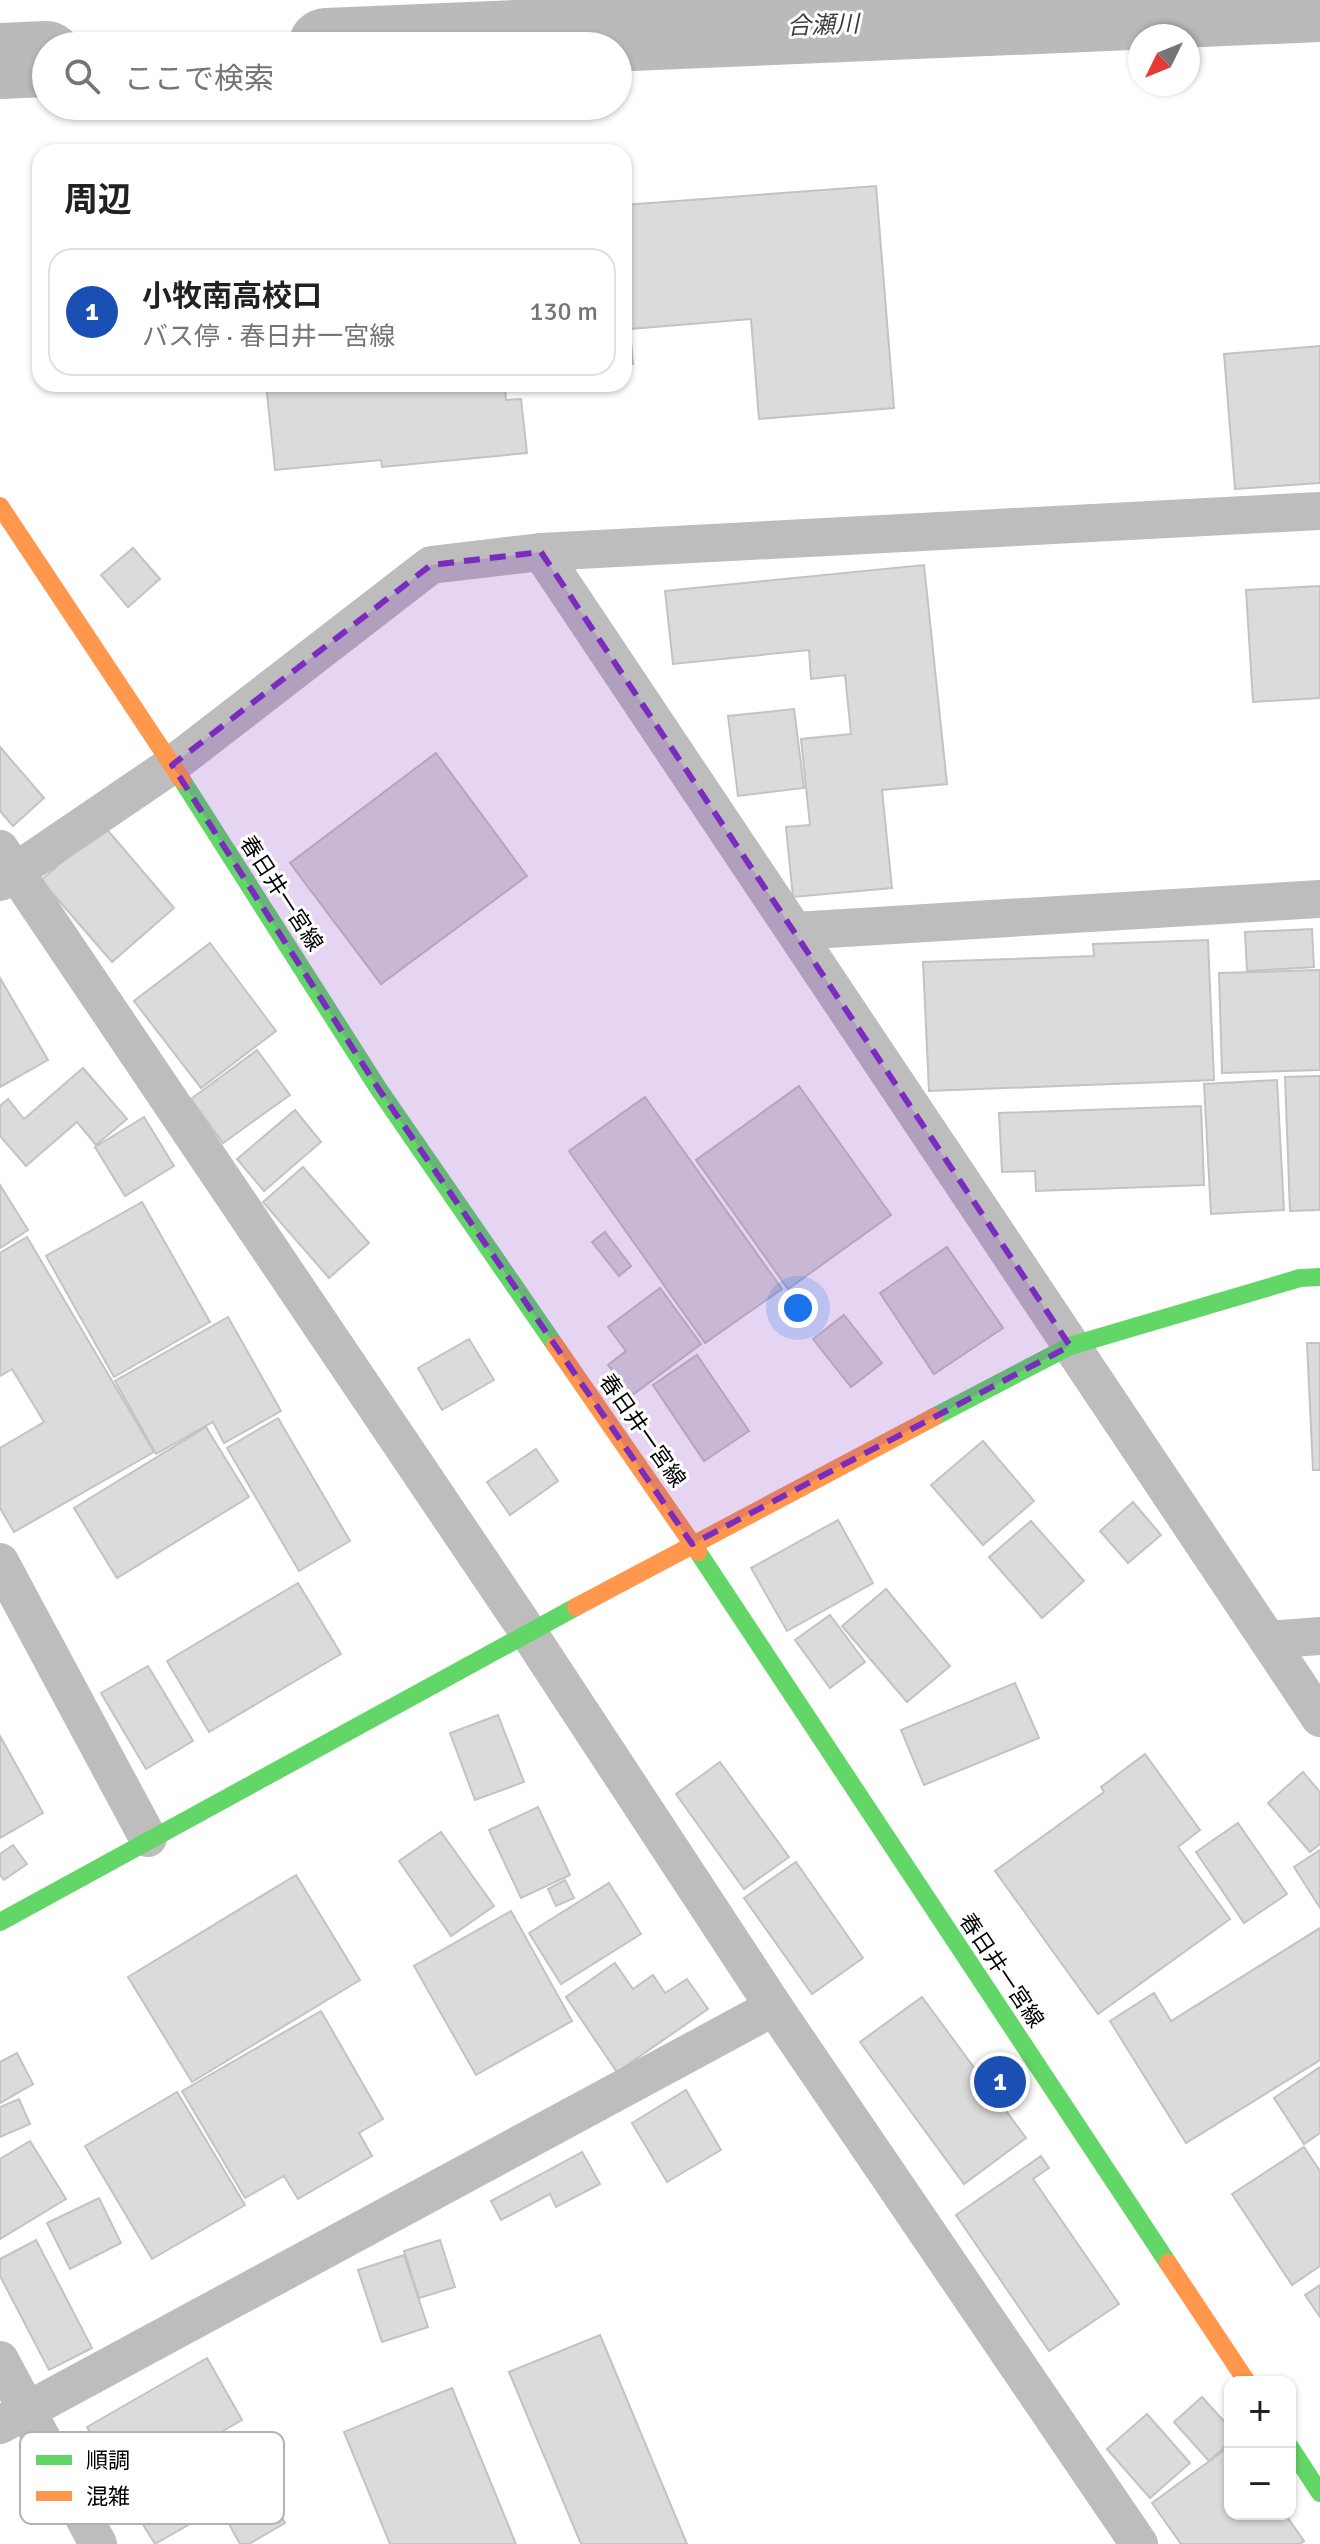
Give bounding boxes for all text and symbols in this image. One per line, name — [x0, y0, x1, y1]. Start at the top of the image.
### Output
water label: 合瀬川 — [786, 9, 862, 41]
north arrow — [1128, 24, 1200, 96]
search box — [32, 32, 632, 120]
icon: search — [60, 54, 104, 98]
text: ここで検索 — [124, 61, 274, 98]
text: 周辺 — [64, 179, 132, 221]
text: 小牧南高校口 — [142, 278, 322, 315]
text: 1 — [85, 296, 99, 328]
text: 130 m — [529, 296, 598, 328]
text: バス停 · 春日井一宮線 — [142, 321, 395, 353]
street label: 春日井一宮線 — [234, 831, 329, 956]
your location — [778, 1288, 818, 1328]
street label: 春日井一宮線 — [594, 1368, 692, 1492]
street label: 春日井一宮線 — [953, 1908, 1050, 2033]
pin: 1 — [974, 2052, 1026, 2112]
map controls — [1224, 2376, 1296, 2520]
button: + — [1224, 2376, 1296, 2448]
legend — [20, 2432, 284, 2524]
text: 順調 — [86, 2447, 130, 2474]
button: − — [1224, 2448, 1296, 2520]
text: 混雑 — [86, 2483, 130, 2510]

